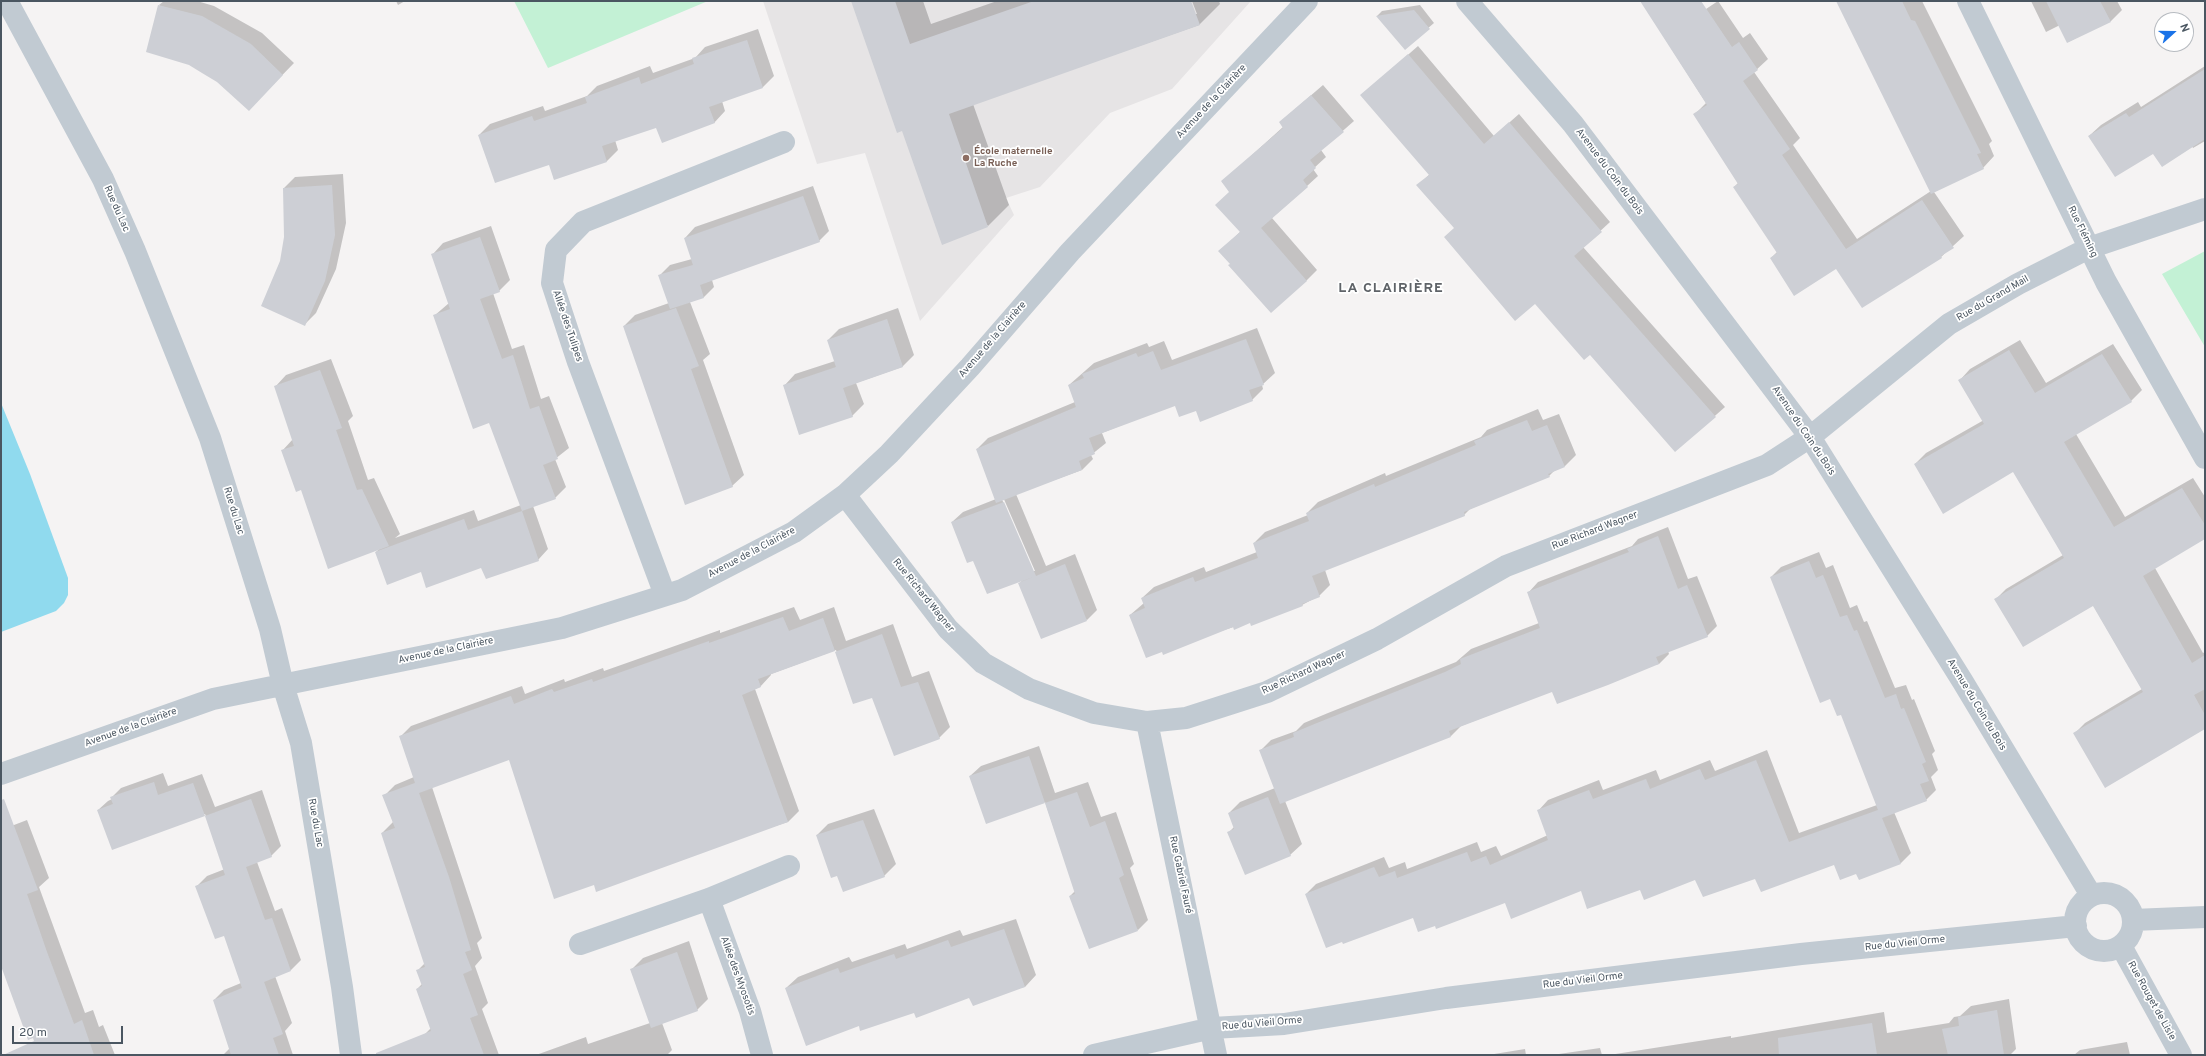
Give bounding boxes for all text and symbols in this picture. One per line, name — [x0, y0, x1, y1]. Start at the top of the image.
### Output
north arrow — [2154, 12, 2194, 52]
text: N — [2176, 22, 2192, 34]
street label: Avenue de la Clairière — [1175, 62, 1249, 142]
street label: Avenue du Coin du Bois — [1573, 126, 1645, 218]
place label: École maternelle La Ruche — [974, 146, 1053, 170]
marker: École maternelle La Ruche — [961, 153, 971, 163]
street label: Rue du Lac — [100, 184, 132, 234]
street label: Rue Fléming — [2064, 204, 2100, 260]
street label: Rue du Grand Mail — [1955, 273, 2031, 325]
district label: LA CLAIRIÈRE — [1338, 281, 1444, 297]
street label: Allée des Tulipes — [549, 289, 585, 363]
street label: Avenue de la Clairière — [957, 299, 1029, 381]
street label: Avenue du Coin du Bois — [1769, 384, 1837, 478]
street label: Rue du Lac — [220, 486, 246, 536]
street label: Rue Richard Wagner — [1550, 509, 1640, 553]
street label: Avenue de la Clairière — [706, 525, 798, 581]
street label: Rue Richard Wagner — [890, 557, 956, 635]
street label: Avenue de la Clairière — [397, 635, 495, 667]
street label: Rue Richard Wagner — [1260, 648, 1348, 698]
street label: Avenue du Coin du Bois — [1944, 657, 2008, 753]
street label: Avenue de la Clairière — [83, 706, 179, 750]
street label: Rue du Lac — [305, 798, 325, 848]
street label: Rue Gabriel Fauré — [1166, 835, 1194, 915]
street label: Rue du Vieil Orme — [1864, 934, 1946, 954]
street label: Allée des Myosotis — [717, 935, 757, 1017]
street label: Rue Rouget de Lisle — [2124, 959, 2178, 1043]
street label: Rue du Vieil Orme — [1542, 970, 1624, 992]
street label: Rue du Vieil Orme — [1221, 1015, 1303, 1033]
scale bar — [14, 1018, 125, 1044]
text: 20 m — [19, 1025, 47, 1041]

